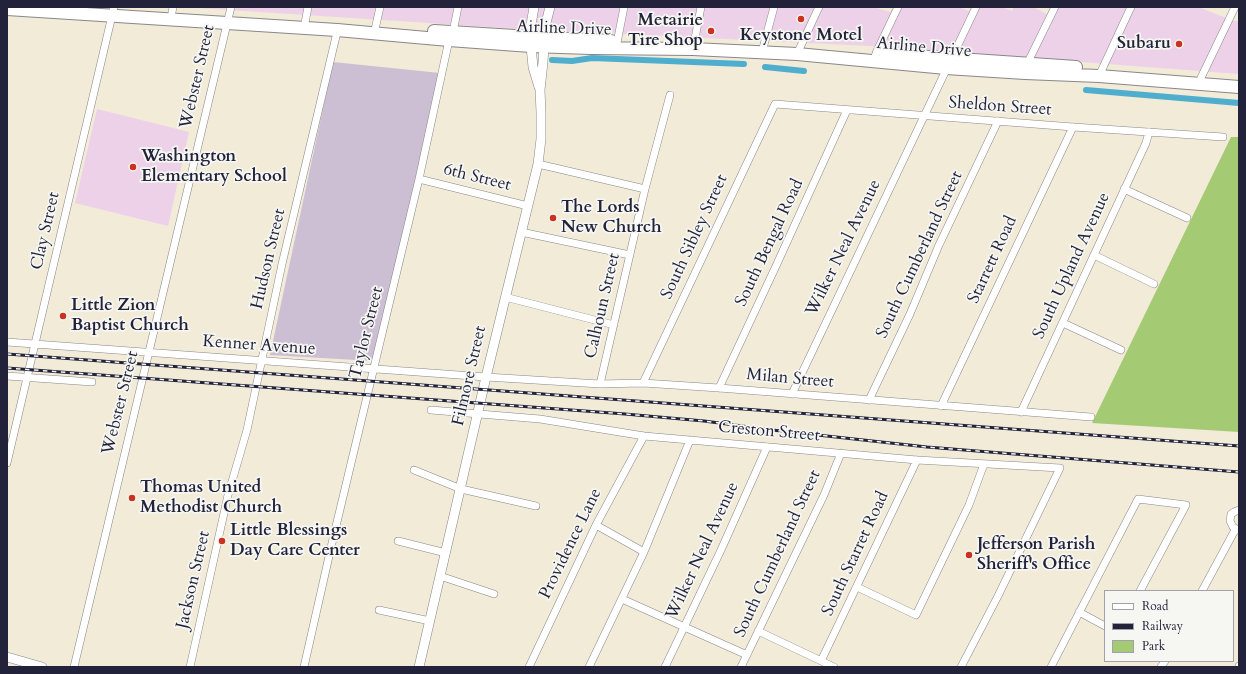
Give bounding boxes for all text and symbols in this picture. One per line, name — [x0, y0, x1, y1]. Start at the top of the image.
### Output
place label: Metairie Tire Shop — [628, 11, 703, 51]
marker: Keystone Motel — [796, 14, 806, 24]
street label: Airline Drive — [516, 17, 612, 41]
street label: Webster Street — [176, 23, 220, 131]
marker: Metairie Tire Shop — [706, 26, 716, 36]
place label: Keystone Motel — [740, 26, 862, 46]
street label: Airline Drive — [876, 34, 972, 62]
place label: Subaru — [1117, 34, 1171, 54]
marker: Subaru — [1174, 39, 1184, 49]
street label: Sheldon Street — [948, 93, 1052, 121]
place label: Washington Elementary School — [141, 147, 287, 187]
street label: 6th Street — [441, 160, 513, 196]
marker: Washington Elementary School — [128, 162, 138, 172]
street label: South Cumberland Street — [872, 168, 968, 342]
street label: South Sibley Street — [657, 171, 733, 303]
street label: South Bengal Road — [732, 176, 808, 310]
street label: Wilker Neal Avenue — [802, 177, 886, 319]
street label: Clay Street — [27, 190, 65, 272]
street label: South Upland Avenue — [1029, 190, 1115, 342]
place label: The Lords New Church — [561, 198, 662, 238]
street label: Hudson Street — [248, 207, 290, 311]
marker: The Lords New Church — [548, 213, 558, 223]
street label: Starrett Road — [964, 213, 1022, 307]
street label: Calhoun Street — [581, 251, 625, 361]
street label: Taylor Street — [346, 285, 388, 381]
place label: Little Zion Baptist Church — [71, 296, 189, 336]
marker: Little Zion Baptist Church — [58, 311, 68, 321]
street label: Filmore Street — [449, 324, 491, 428]
street label: Kenner Avenue — [202, 332, 316, 360]
street label: Webster Street — [98, 349, 144, 457]
street label: Milan Street — [745, 365, 835, 393]
street label: Creston Street — [717, 417, 821, 447]
street label: South Cumberland Street — [730, 467, 826, 641]
place label: Thomas United Methodist Church — [140, 478, 282, 518]
street label: Wilker Neal Avenue — [662, 479, 744, 623]
street label: Providence Lane — [535, 485, 607, 603]
street label: South Starret Road — [818, 489, 894, 619]
marker: Thomas United Methodist Church — [127, 493, 137, 503]
place label: Little Blessings Day Care Center — [230, 521, 360, 561]
street label: Jackson Street — [173, 529, 215, 631]
place label: Jefferson Parish Sheriff's Office — [977, 535, 1095, 575]
marker: Little Blessings Day Care Center — [217, 536, 227, 546]
marker: Jefferson Parish Sheriff's Office — [964, 550, 974, 560]
legend — [1104, 590, 1234, 662]
text: Road — [1142, 598, 1168, 614]
text: Railway — [1142, 618, 1183, 634]
text: Park — [1142, 638, 1165, 654]

